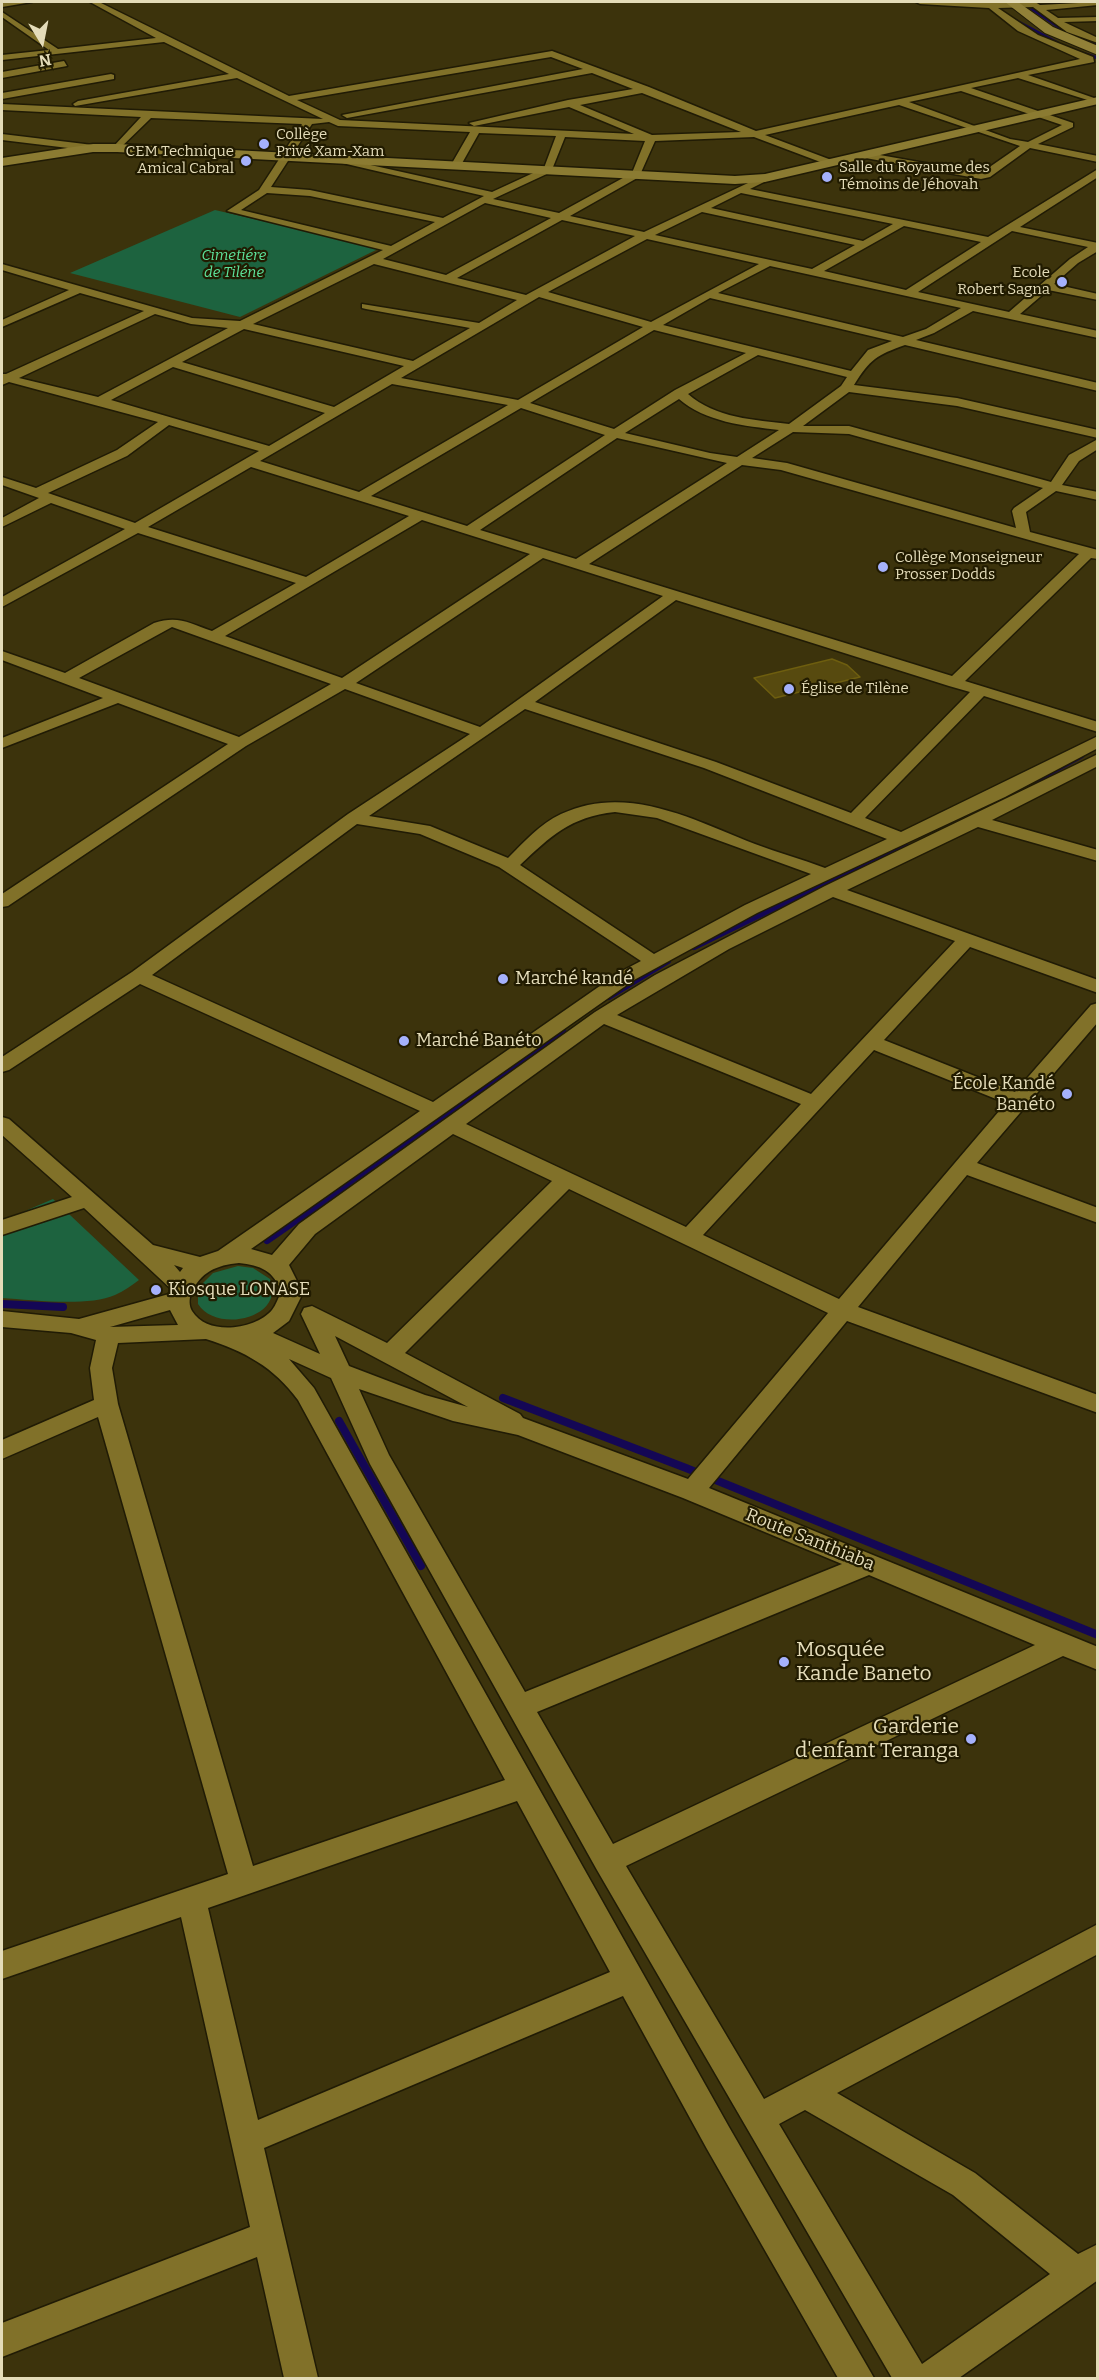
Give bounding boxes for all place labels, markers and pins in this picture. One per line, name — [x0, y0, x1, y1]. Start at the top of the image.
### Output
place label: Collège Privé Xam-Xam — [276, 126, 384, 161]
marker: Collège Privé Xam-Xam — [257, 137, 271, 151]
place label: CEM Technique Amical Cabral — [126, 143, 234, 178]
marker: CEM Technique Amical Cabral — [239, 154, 253, 168]
place label: Salle du Royaume des Témoins de Jéhovah — [839, 159, 990, 194]
marker: Salle du Royaume des Témoins de Jéhovah — [820, 170, 834, 184]
place label: Ecole Robert Sagna — [957, 264, 1050, 299]
marker: Ecole Robert Sagna — [1055, 275, 1069, 289]
place label: Collège Monseigneur Prosser Dodds — [895, 549, 1042, 584]
marker: Collège Monseigneur Prosser Dodds — [876, 560, 890, 574]
place label: Église de Tilène — [801, 680, 909, 698]
marker: Église de Tilène — [782, 682, 796, 696]
place label: Marché kandé — [515, 968, 633, 990]
marker: Marché kandé — [496, 972, 510, 986]
place label: Marché Banéto — [416, 1030, 542, 1052]
marker: Marché Banéto — [397, 1034, 411, 1048]
place label: École Kandé Banéto — [952, 1073, 1055, 1116]
marker: École Kandé Banéto — [1060, 1087, 1074, 1101]
place label: Kiosque LONASE — [168, 1279, 310, 1301]
marker: Kiosque LONASE — [149, 1283, 163, 1297]
place label: Mosquée Kande Baneto — [796, 1637, 932, 1687]
marker: Mosquée Kande Baneto — [777, 1655, 791, 1669]
place label: Garderie d'enfant Teranga — [795, 1714, 959, 1764]
marker: Garderie d'enfant Teranga — [964, 1732, 978, 1746]

